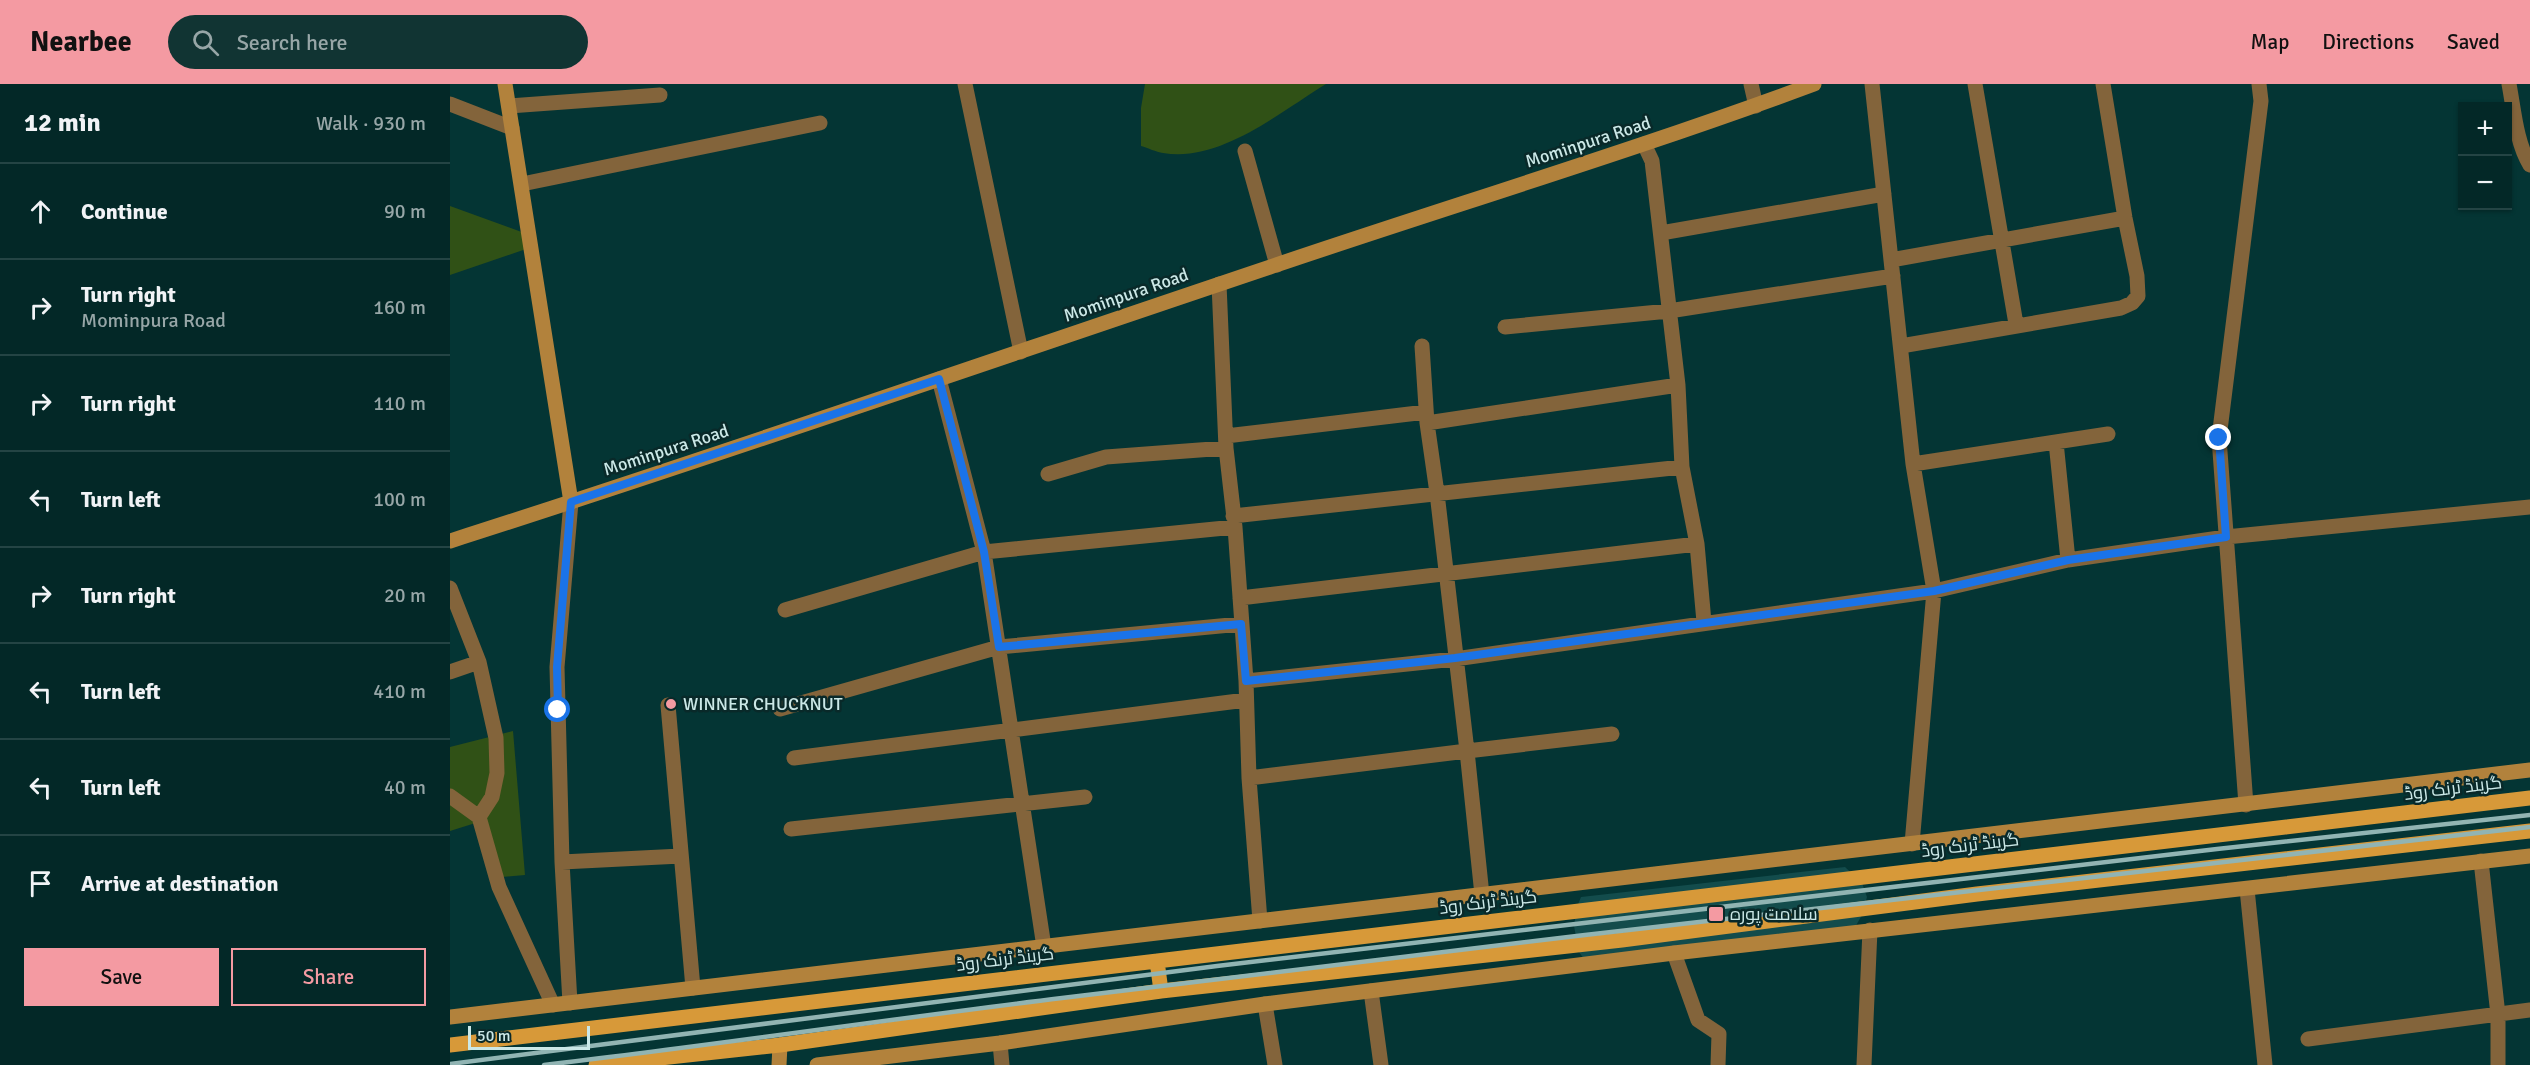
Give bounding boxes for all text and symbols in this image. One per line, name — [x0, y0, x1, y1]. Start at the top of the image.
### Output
search box — [168, 15, 588, 69]
text: Nearbee — [30, 25, 132, 59]
icon: search — [189, 26, 222, 59]
text: Search here — [237, 29, 348, 56]
text: Map — [2251, 29, 2289, 55]
text: Directions — [2322, 29, 2414, 55]
text: Saved — [2447, 29, 2500, 55]
map controls — [2458, 102, 2512, 210]
button: + — [2458, 102, 2512, 156]
text: 12 min — [24, 107, 101, 139]
text: Walk · 930 m — [316, 111, 426, 136]
street label: Mominpura Road — [1523, 111, 1653, 173]
button: − — [2458, 156, 2512, 210]
icon: ahead — [24, 195, 57, 228]
text: Continue — [81, 198, 168, 225]
text: 90 m — [384, 199, 426, 224]
street label: Mominpura Road — [1061, 263, 1191, 327]
text: Turn right — [81, 281, 176, 308]
icon: right — [24, 291, 57, 324]
text: 160 m — [373, 295, 426, 320]
text: Mominpura Road — [81, 308, 226, 333]
icon: right — [24, 387, 57, 420]
text: Turn right — [81, 390, 176, 417]
text: 110 m — [373, 391, 426, 416]
street label: Mominpura Road — [601, 419, 731, 481]
route end — [2205, 424, 2231, 450]
icon: left — [24, 483, 57, 516]
text: Turn left — [81, 486, 161, 513]
text: 100 m — [373, 487, 426, 512]
icon: right — [24, 579, 57, 612]
text: Turn right — [81, 582, 176, 609]
text: 20 m — [384, 583, 426, 608]
icon: left — [24, 675, 57, 708]
text: Turn left — [81, 678, 161, 705]
text: 410 m — [373, 679, 426, 704]
place label: WINNER CHUCKNUT — [683, 693, 843, 715]
route start — [544, 696, 570, 722]
marker: WINNER CHUCKNUT — [664, 697, 678, 711]
icon: left — [24, 771, 57, 804]
street label: گرینڈ ٹرنک روڈ — [2403, 771, 2503, 805]
text: Turn left — [81, 774, 161, 801]
text: 40 m — [384, 775, 426, 800]
street label: گرینڈ ٹرنک روڈ — [1920, 828, 2020, 862]
icon: arrive — [24, 867, 57, 900]
text: Arrive at destination — [81, 870, 278, 897]
street label: گرینڈ ٹرنک روڈ — [1438, 885, 1538, 919]
place label: سلامت پورہ — [1730, 903, 1818, 926]
marker: سلامت پورہ — [1707, 905, 1725, 923]
street label: گرینڈ ٹرنک روڈ — [955, 942, 1055, 976]
button: Save — [24, 948, 219, 1006]
button: Share — [231, 948, 426, 1006]
scale bar — [468, 1023, 590, 1050]
text: 50 m — [477, 1026, 511, 1046]

